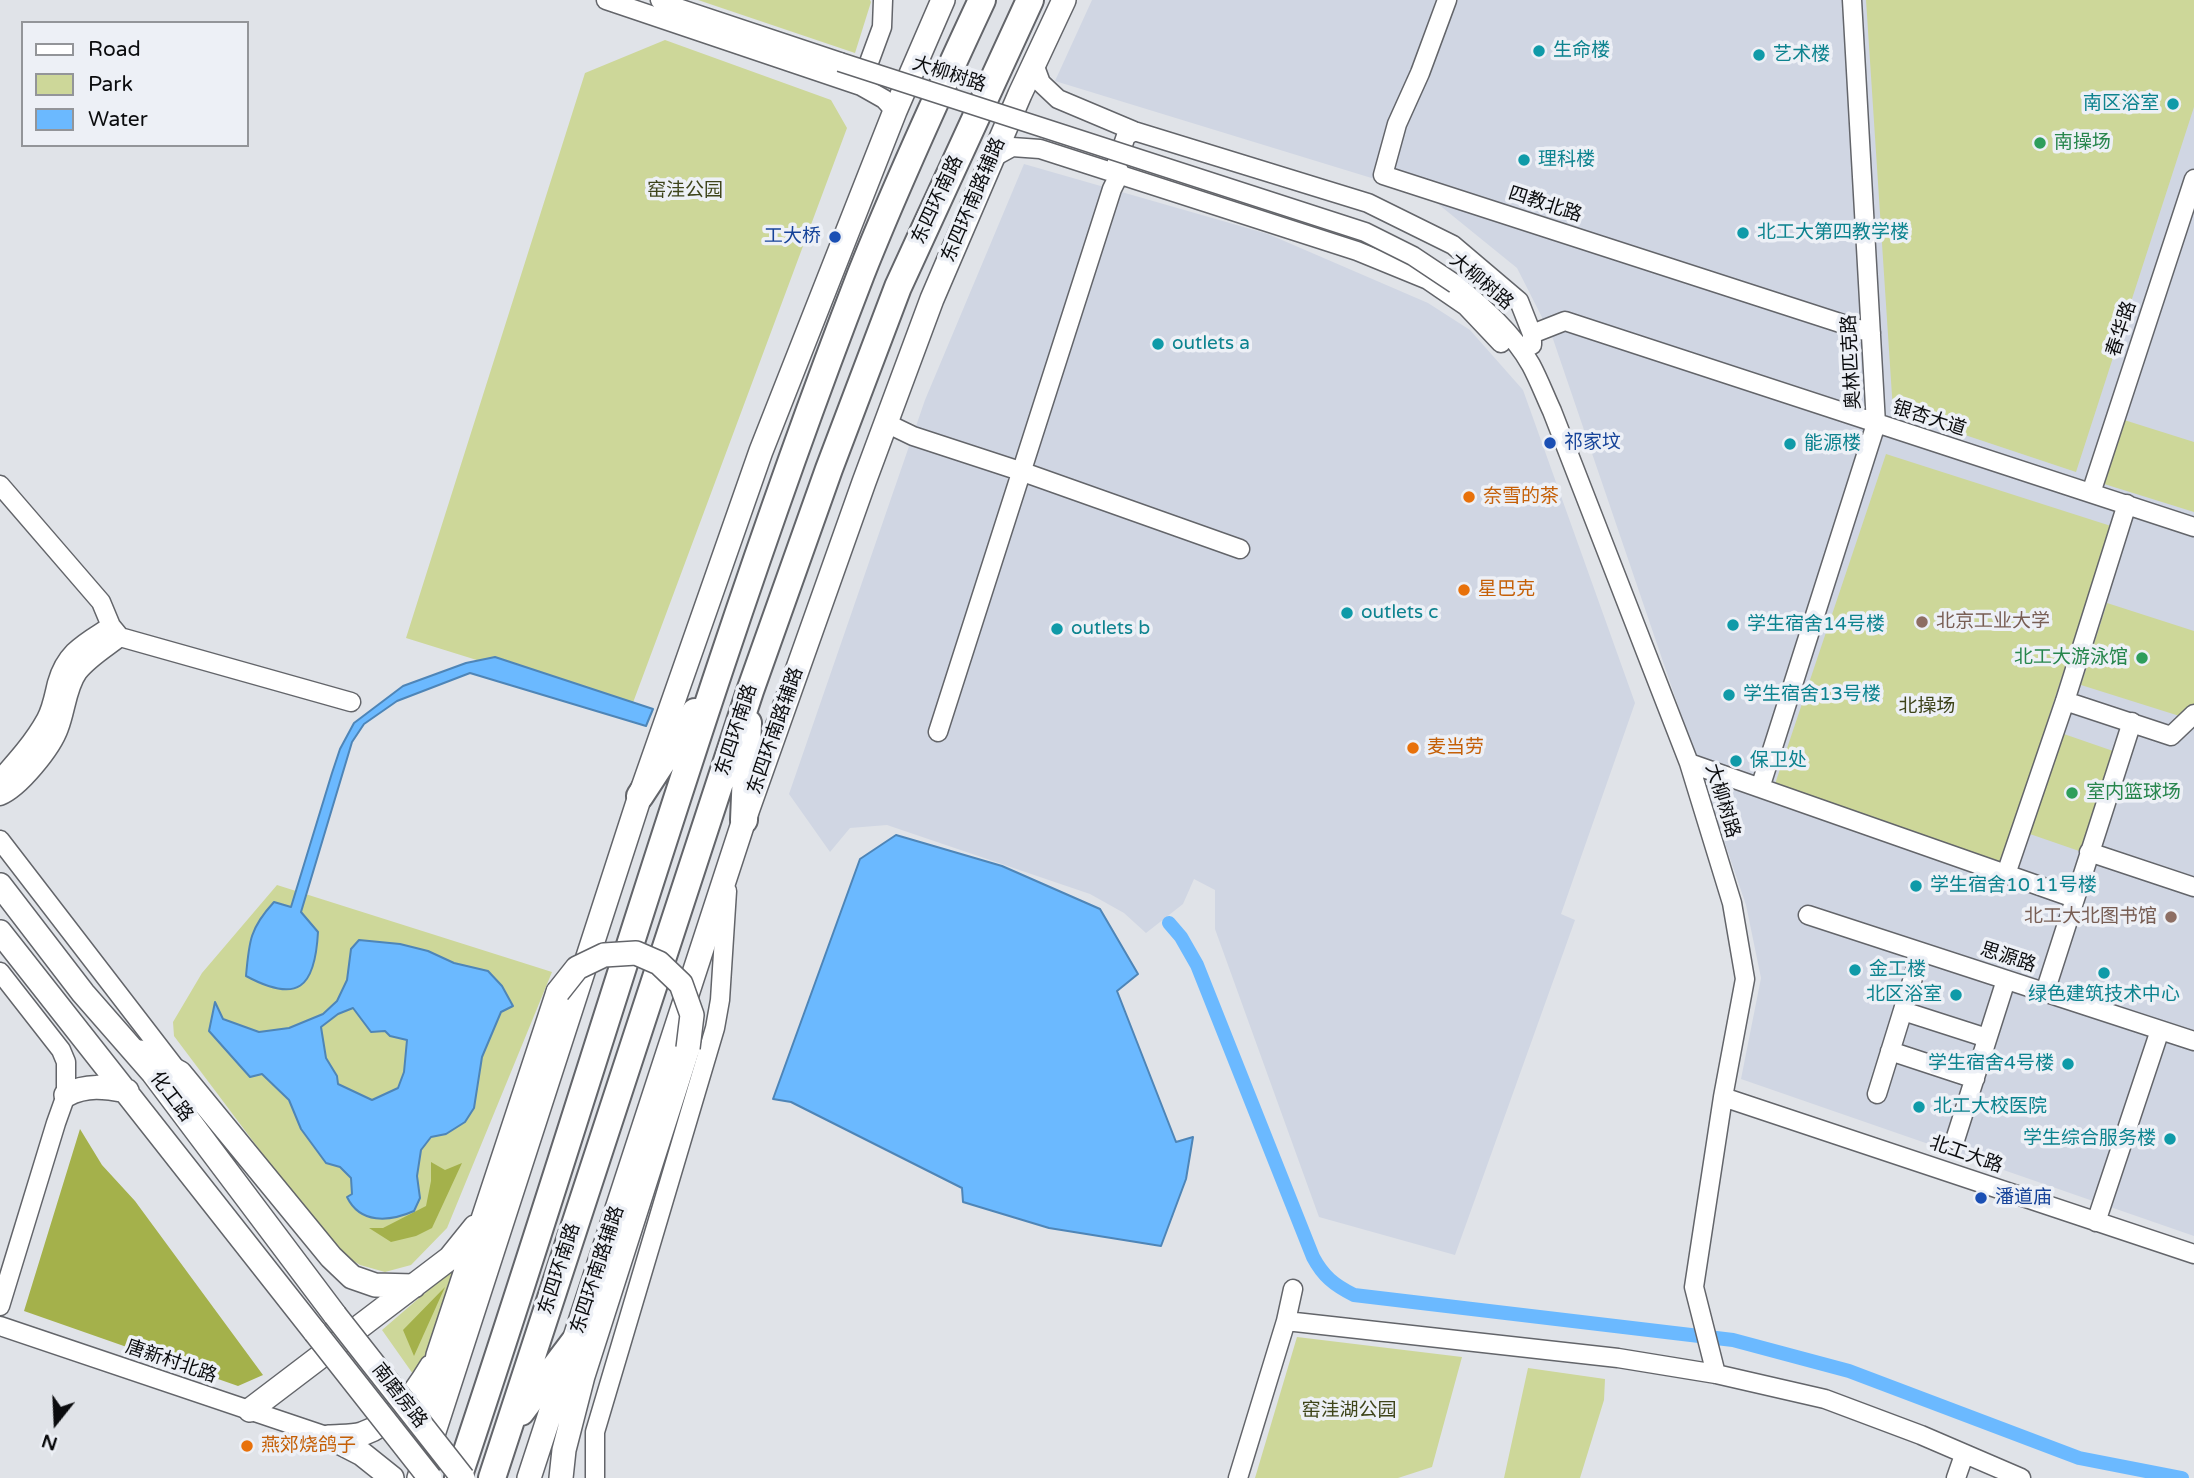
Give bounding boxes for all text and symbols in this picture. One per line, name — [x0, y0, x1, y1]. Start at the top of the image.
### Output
legend — [21, 21, 248, 147]
text: Road — [88, 37, 141, 62]
place label: 生命楼 — [1553, 40, 1610, 62]
marker: 生命楼 — [1531, 43, 1547, 59]
place label: 艺术楼 — [1773, 44, 1830, 66]
marker: 艺术楼 — [1751, 47, 1767, 63]
street label: 大柳树路 — [909, 52, 989, 98]
text: Park — [88, 72, 133, 97]
place label: 南区浴室 — [2083, 93, 2159, 115]
marker: 南区浴室 — [2165, 96, 2181, 112]
text: Water — [88, 107, 148, 132]
place label: 南操场 — [2054, 132, 2111, 154]
street label: 东四环南路辅路 — [938, 134, 1010, 266]
marker: 南操场 — [2032, 135, 2048, 151]
place label: 理科楼 — [1538, 149, 1595, 171]
street label: 东四环南路 — [908, 152, 968, 248]
marker: 理科楼 — [1516, 152, 1532, 168]
park label: 窑洼公园 — [647, 180, 723, 202]
street label: 四教北路 — [1505, 182, 1585, 228]
place label: 北工大第四教学楼 — [1757, 222, 1909, 244]
marker: 北工大第四教学楼 — [1735, 225, 1751, 241]
place label: 工大桥 — [764, 226, 821, 248]
marker: 工大桥 — [827, 229, 843, 245]
street label: 大柳树路 — [1445, 249, 1517, 315]
street label: 春华路 — [2102, 298, 2142, 360]
street label: 奥林匹克路 — [1838, 314, 1866, 410]
place label: outlets a — [1172, 333, 1250, 355]
marker: outlets a — [1150, 336, 1166, 352]
street label: 银杏大道 — [1889, 396, 1969, 442]
place label: 祁家坟 — [1564, 432, 1621, 454]
place label: 能源楼 — [1804, 433, 1861, 455]
marker: 祁家坟 — [1542, 435, 1558, 451]
marker: 能源楼 — [1782, 436, 1798, 452]
place label: 奈雪的茶 — [1483, 486, 1559, 508]
marker: 奈雪的茶 — [1461, 489, 1477, 505]
place label: 星巴克 — [1478, 579, 1535, 601]
marker: 星巴克 — [1456, 582, 1472, 598]
place label: outlets c — [1361, 602, 1438, 624]
marker: outlets c — [1339, 605, 1355, 621]
place label: 北京工业大学 — [1936, 611, 2050, 633]
place label: 学生宿舍14号楼 — [1747, 614, 1885, 636]
marker: 北京工业大学 — [1914, 614, 1930, 630]
marker: 学生宿舍14号楼 — [1725, 617, 1741, 633]
place label: outlets b — [1071, 618, 1150, 640]
marker: outlets b — [1049, 621, 1065, 637]
place label: 北工大游泳馆 — [2014, 647, 2128, 669]
marker: 北工大游泳馆 — [2134, 650, 2150, 666]
street label: 东四环南路辅路 — [744, 664, 808, 798]
street label: 东四环南路 — [711, 681, 763, 779]
place label: 学生宿舍13号楼 — [1743, 684, 1881, 706]
marker: 学生宿舍13号楼 — [1721, 687, 1737, 703]
park label: 北操场 — [1899, 696, 1955, 718]
place label: 麦当劳 — [1427, 737, 1484, 759]
marker: 麦当劳 — [1405, 740, 1421, 756]
place label: 保卫处 — [1750, 750, 1807, 772]
marker: 保卫处 — [1728, 753, 1744, 769]
street label: 大柳树路 — [1700, 761, 1744, 841]
place label: 室内篮球场 — [2086, 782, 2181, 804]
marker: 室内篮球场 — [2064, 785, 2080, 801]
place label: 学生宿舍10 11号楼 — [1930, 875, 2097, 897]
marker: 学生宿舍10 11号楼 — [1908, 878, 1924, 894]
place label: 北工大北图书馆 — [2024, 906, 2157, 928]
marker: 北工大北图书馆 — [2163, 909, 2179, 925]
street label: 思源路 — [1977, 938, 2039, 978]
place label: 金工楼 — [1869, 959, 1926, 981]
marker: 金工楼 — [1847, 962, 1863, 978]
marker: 绿色建筑技术中心 — [2096, 965, 2112, 981]
place label: 北区浴室 — [1866, 984, 1942, 1006]
place label: 绿色建筑技术中心 — [2028, 984, 2180, 1006]
marker: 北区浴室 — [1948, 987, 1964, 1003]
place label: 学生宿舍4号楼 — [1928, 1053, 2054, 1075]
marker: 学生宿舍4号楼 — [2060, 1056, 2076, 1072]
street label: 化工路 — [145, 1067, 197, 1127]
place label: 北工大校医院 — [1933, 1096, 2047, 1118]
marker: 北工大校医院 — [1911, 1099, 1927, 1115]
place label: 学生综合服务楼 — [2023, 1128, 2156, 1150]
marker: 学生综合服务楼 — [2162, 1131, 2178, 1147]
street label: 北工大路 — [1926, 1132, 2006, 1178]
place label: 潘道庙 — [1995, 1187, 2052, 1209]
marker: 潘道庙 — [1973, 1190, 1989, 1206]
street label: 东四环南路辅路 — [567, 1203, 629, 1337]
street label: 东四环南路 — [534, 1220, 586, 1318]
street label: 唐新村北路 — [122, 1336, 220, 1388]
street label: 南磨房路 — [367, 1359, 431, 1433]
north arrow — [21, 1387, 91, 1457]
park label: 窑洼湖公园 — [1302, 1400, 1396, 1422]
text: N — [39, 1429, 60, 1455]
place label: 燕郊烧鸽子 — [261, 1435, 356, 1457]
marker: 燕郊烧鸽子 — [239, 1438, 255, 1454]

